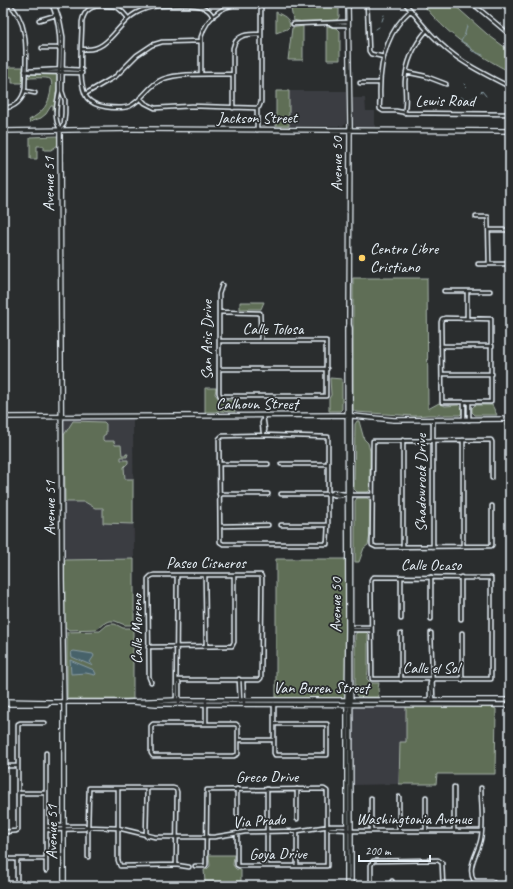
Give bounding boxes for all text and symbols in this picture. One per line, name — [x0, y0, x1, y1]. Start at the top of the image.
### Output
street label: Lewis Road — [415, 91, 477, 111]
street label: Jackson Street — [216, 108, 299, 128]
street label: Avenue 50 — [327, 135, 347, 192]
street label: Avenue 51 — [39, 156, 59, 212]
place label: Centro Libre Cristiano — [370, 239, 440, 277]
marker: Centro Libre Cristiano — [357, 253, 367, 263]
street label: San Asis Drive — [197, 298, 217, 380]
street label: Calle Tolosa — [243, 319, 305, 339]
street label: Calhoun Street — [216, 394, 301, 414]
street label: Shadowrock Drive — [411, 432, 431, 532]
street label: Avenue 51 — [40, 480, 60, 536]
street label: Paseo Cisneros — [166, 553, 247, 573]
street label: Calle Ocaso — [401, 555, 463, 575]
street label: Avenue 50 — [326, 576, 346, 633]
street label: Calle Moreno — [127, 592, 147, 664]
street label: Calle el Sol — [403, 658, 463, 678]
street label: Van Buren Street — [273, 678, 371, 698]
street label: Greco Drive — [236, 767, 300, 787]
street label: Avenue 51 — [42, 804, 62, 860]
street label: Via Prado — [232, 809, 287, 833]
street label: Washingtonia Avenue — [356, 809, 473, 829]
scale bar — [359, 837, 430, 863]
text: 200 m — [365, 843, 392, 859]
street label: Goya Drive — [249, 844, 309, 864]

